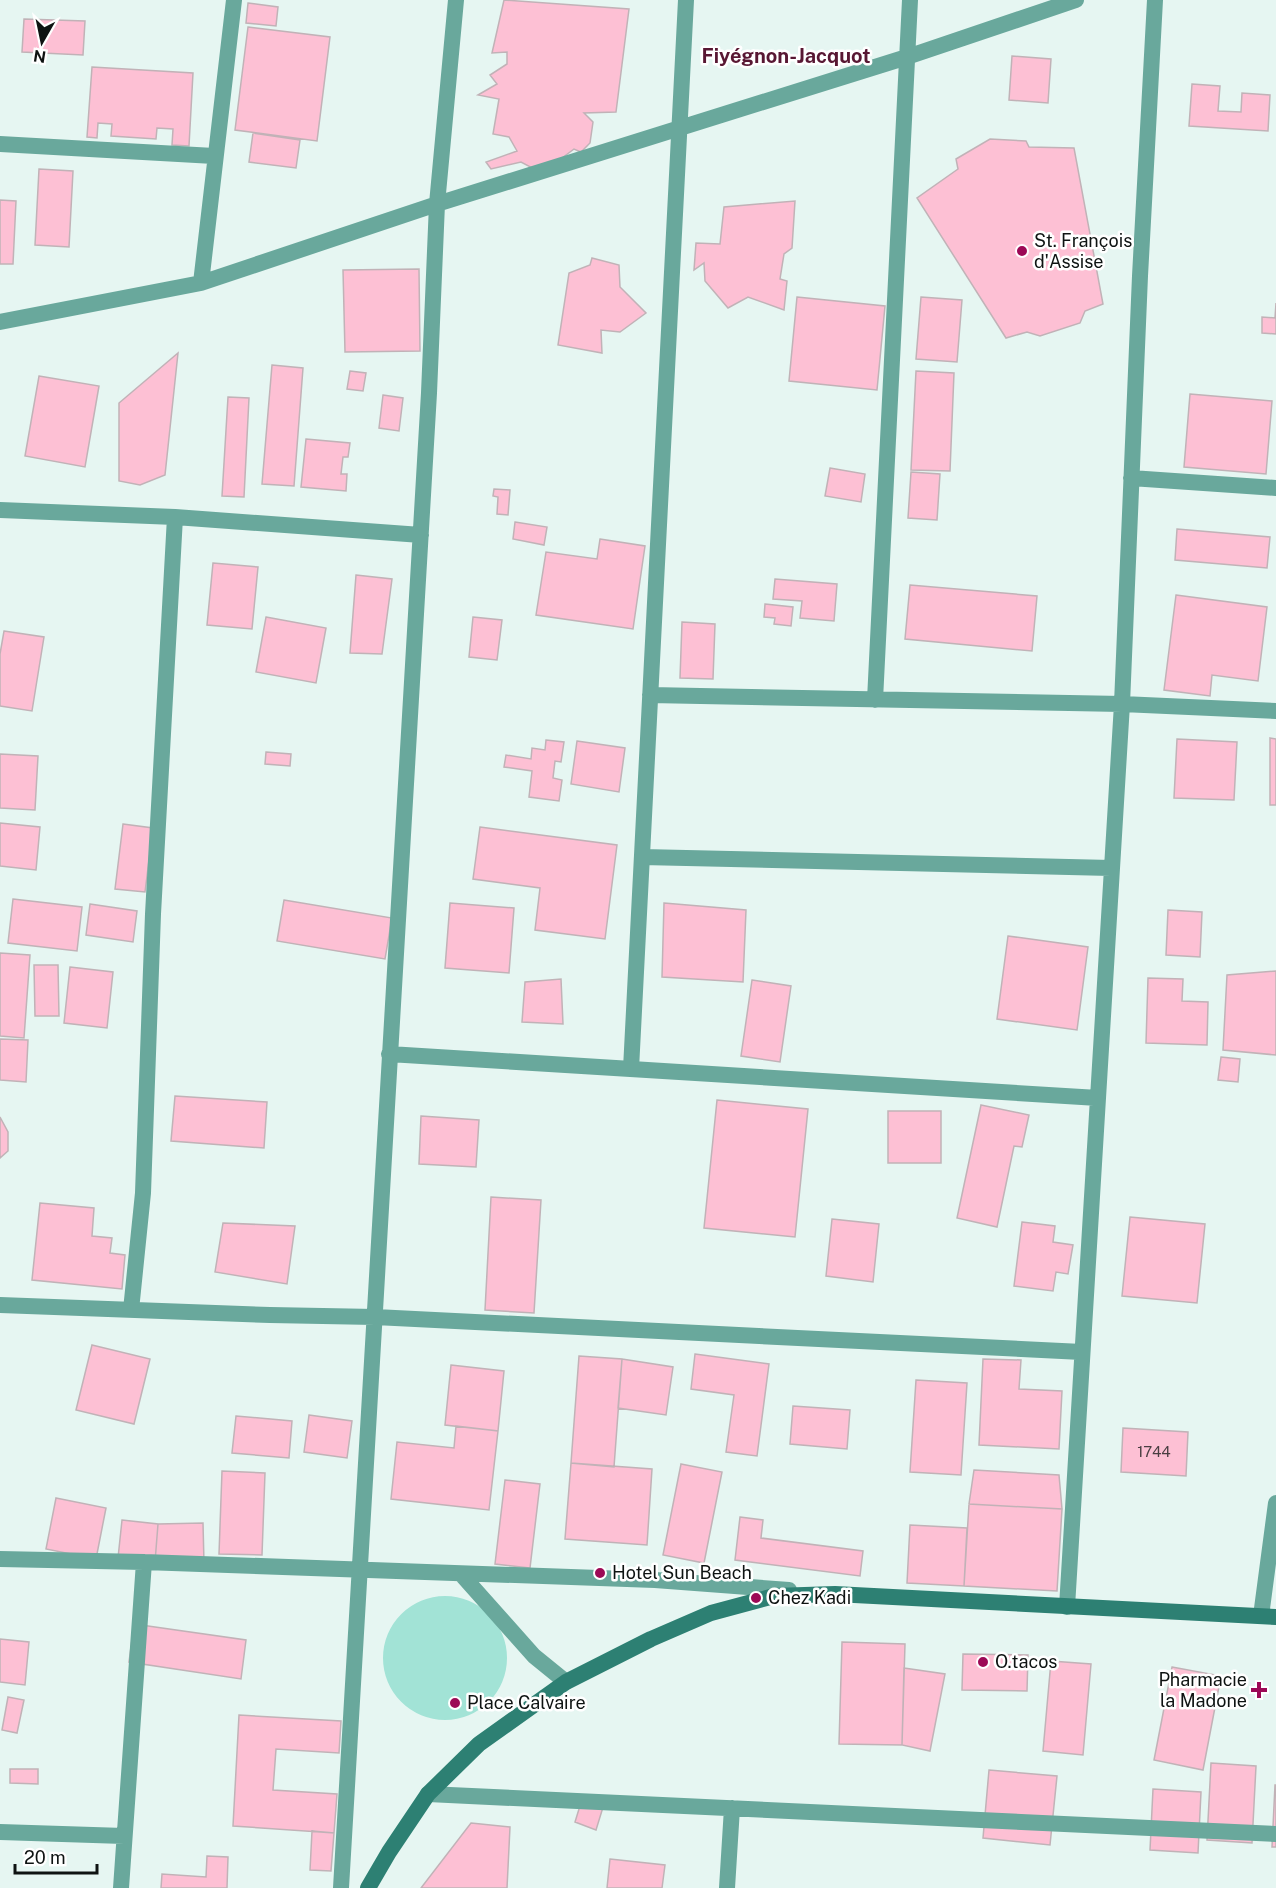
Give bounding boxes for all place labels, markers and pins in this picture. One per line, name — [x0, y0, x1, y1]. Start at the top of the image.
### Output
place label: St. François d'Assise — [1034, 230, 1132, 272]
marker: St. François d'Assise — [1015, 244, 1029, 258]
place label: Hotel Sun Beach — [612, 1562, 752, 1583]
marker: Hotel Sun Beach — [593, 1566, 607, 1580]
place label: Chez Kadi — [768, 1587, 851, 1608]
marker: Chez Kadi — [749, 1591, 763, 1605]
place label: O.tacos — [995, 1651, 1057, 1672]
marker: O.tacos — [976, 1655, 990, 1669]
place label: Pharmacie la Madone — [1158, 1669, 1247, 1711]
marker: Pharmacie la Madone — [1252, 1683, 1266, 1697]
place label: Place Calvaire — [467, 1692, 586, 1713]
marker: Place Calvaire — [448, 1696, 462, 1710]

